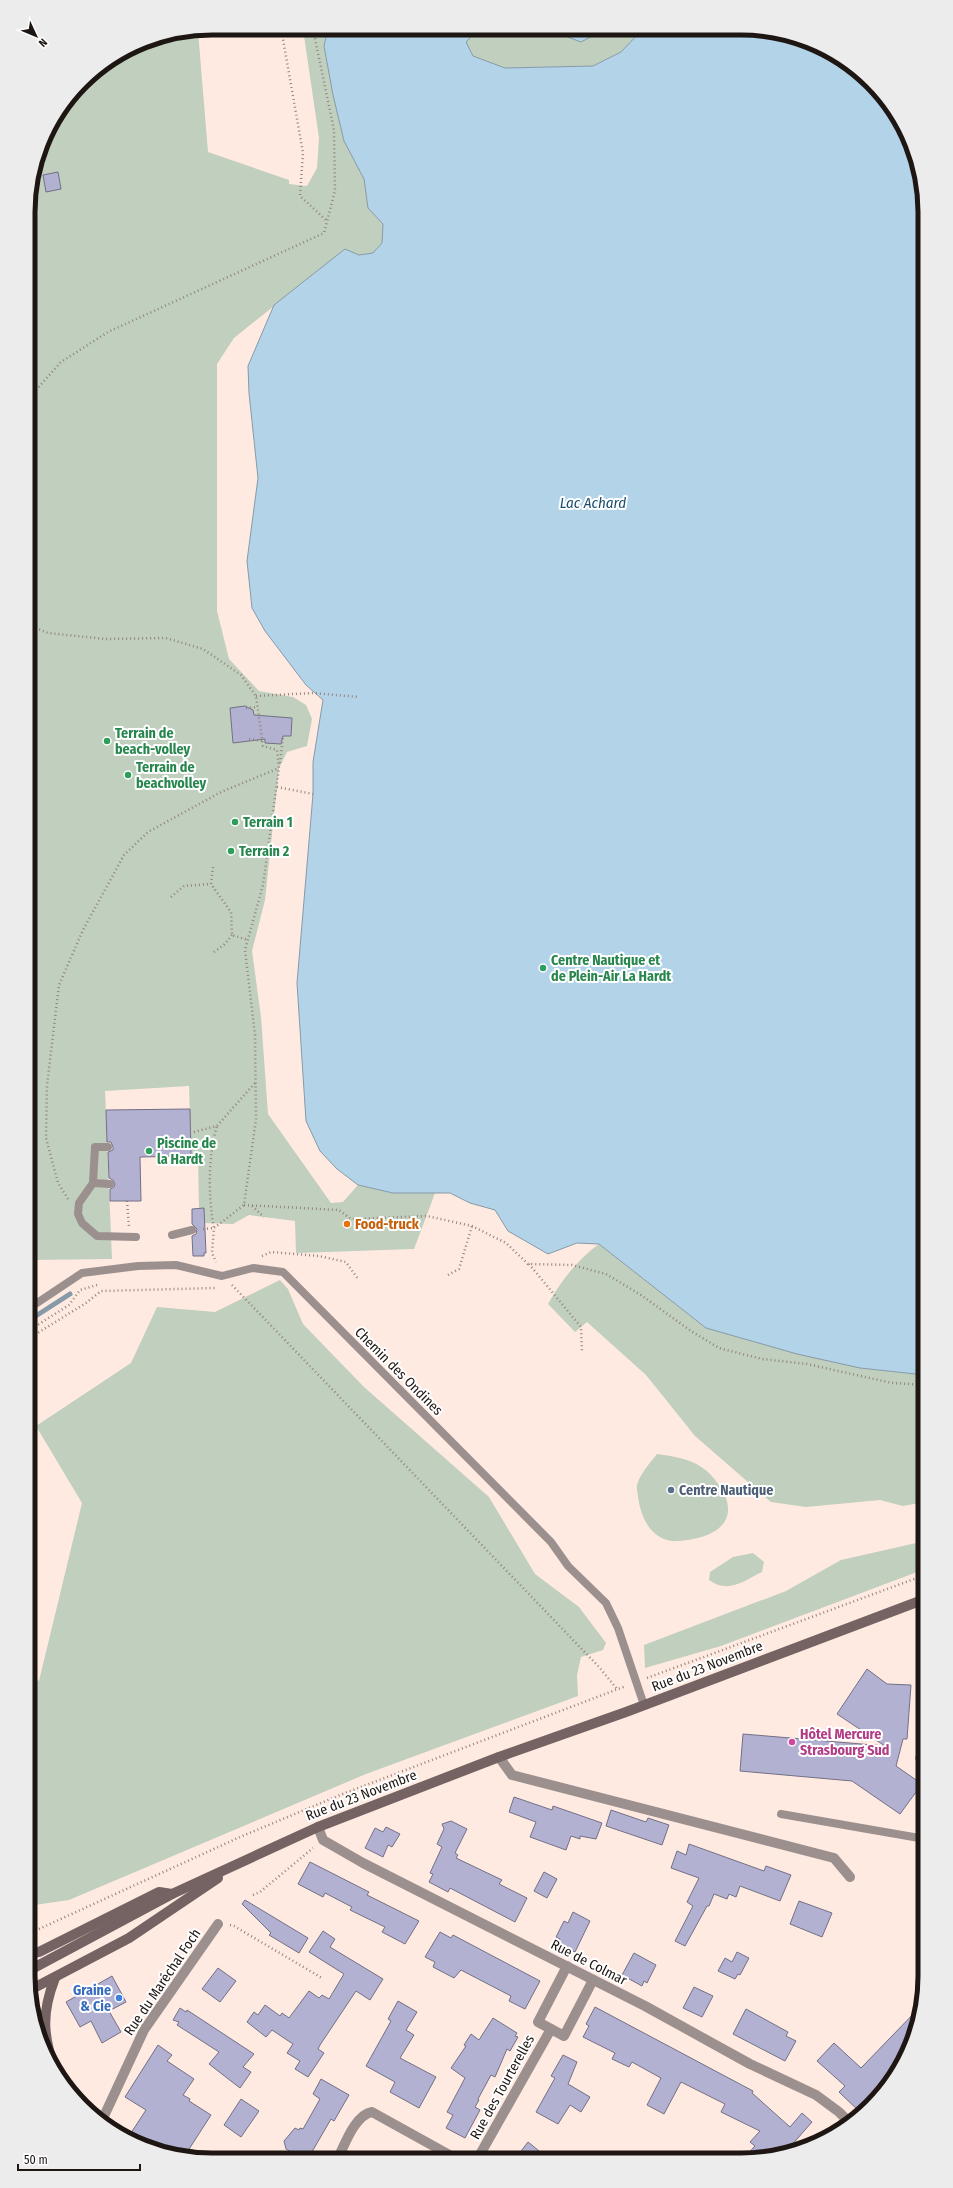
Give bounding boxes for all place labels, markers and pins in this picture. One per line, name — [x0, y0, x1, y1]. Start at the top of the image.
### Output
place label: Terrain de beach-volley — [115, 725, 191, 758]
marker: Terrain de beach-volley — [102, 736, 112, 746]
place label: Terrain de beachvolley — [136, 759, 206, 792]
marker: Terrain de beachvolley — [123, 770, 133, 780]
place label: Terrain 1 — [243, 814, 293, 831]
marker: Terrain 1 — [230, 817, 240, 827]
place label: Terrain 2 — [239, 843, 290, 860]
marker: Terrain 2 — [226, 846, 236, 856]
place label: Centre Nautique et de Plein-Air La Hardt — [551, 952, 672, 985]
marker: Centre Nautique et de Plein-Air La Hardt — [538, 963, 548, 973]
place label: Piscine de la Hardt — [157, 1135, 216, 1168]
marker: Piscine de la Hardt — [144, 1146, 154, 1156]
place label: Food-truck — [355, 1216, 420, 1233]
marker: Food-truck — [342, 1219, 352, 1229]
place label: Centre Nautique — [679, 1482, 773, 1499]
marker: Centre Nautique — [666, 1485, 676, 1495]
place label: Hôtel Mercure Strasbourg Sud — [800, 1726, 889, 1759]
marker: Hôtel Mercure Strasbourg Sud — [787, 1737, 797, 1747]
place label: Graine & Cie — [73, 1982, 111, 2015]
marker: Graine & Cie — [114, 1993, 124, 2003]

